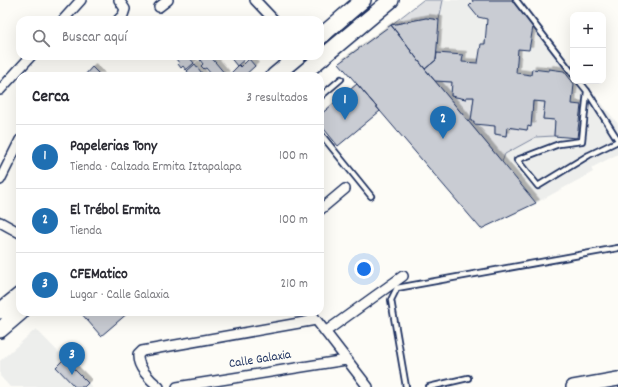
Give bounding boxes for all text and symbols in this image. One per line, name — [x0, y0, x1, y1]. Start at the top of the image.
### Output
map controls — [570, 12, 606, 84]
button: + — [570, 12, 606, 48]
search box — [16, 16, 324, 60]
icon: search — [30, 27, 52, 49]
text: Buscar aquí — [62, 27, 127, 49]
button: − — [570, 48, 606, 84]
text: Cerca — [32, 86, 69, 110]
pin: 1 — [332, 87, 358, 120]
text: 3 resultados — [246, 89, 308, 108]
pin: 2 — [430, 106, 456, 139]
text: Papelerias Tony — [70, 136, 157, 158]
text: 1 — [44, 147, 46, 166]
text: 100 m — [279, 147, 308, 166]
text: Tienda · Calzada Ermita Iztapalapa — [70, 158, 241, 177]
text: El Trébol Ermita — [70, 200, 160, 222]
text: 2 — [42, 211, 48, 230]
text: 100 m — [279, 211, 308, 230]
text: Tienda — [70, 222, 102, 241]
your location — [354, 259, 374, 279]
text: CFEMatico — [70, 264, 128, 286]
text: 3 — [42, 275, 48, 294]
text: 210 m — [280, 275, 308, 294]
text: Lugar · Calle Galaxia — [70, 286, 169, 305]
pin: 3 — [59, 342, 85, 375]
street label: Calle Galaxia — [228, 346, 293, 374]

